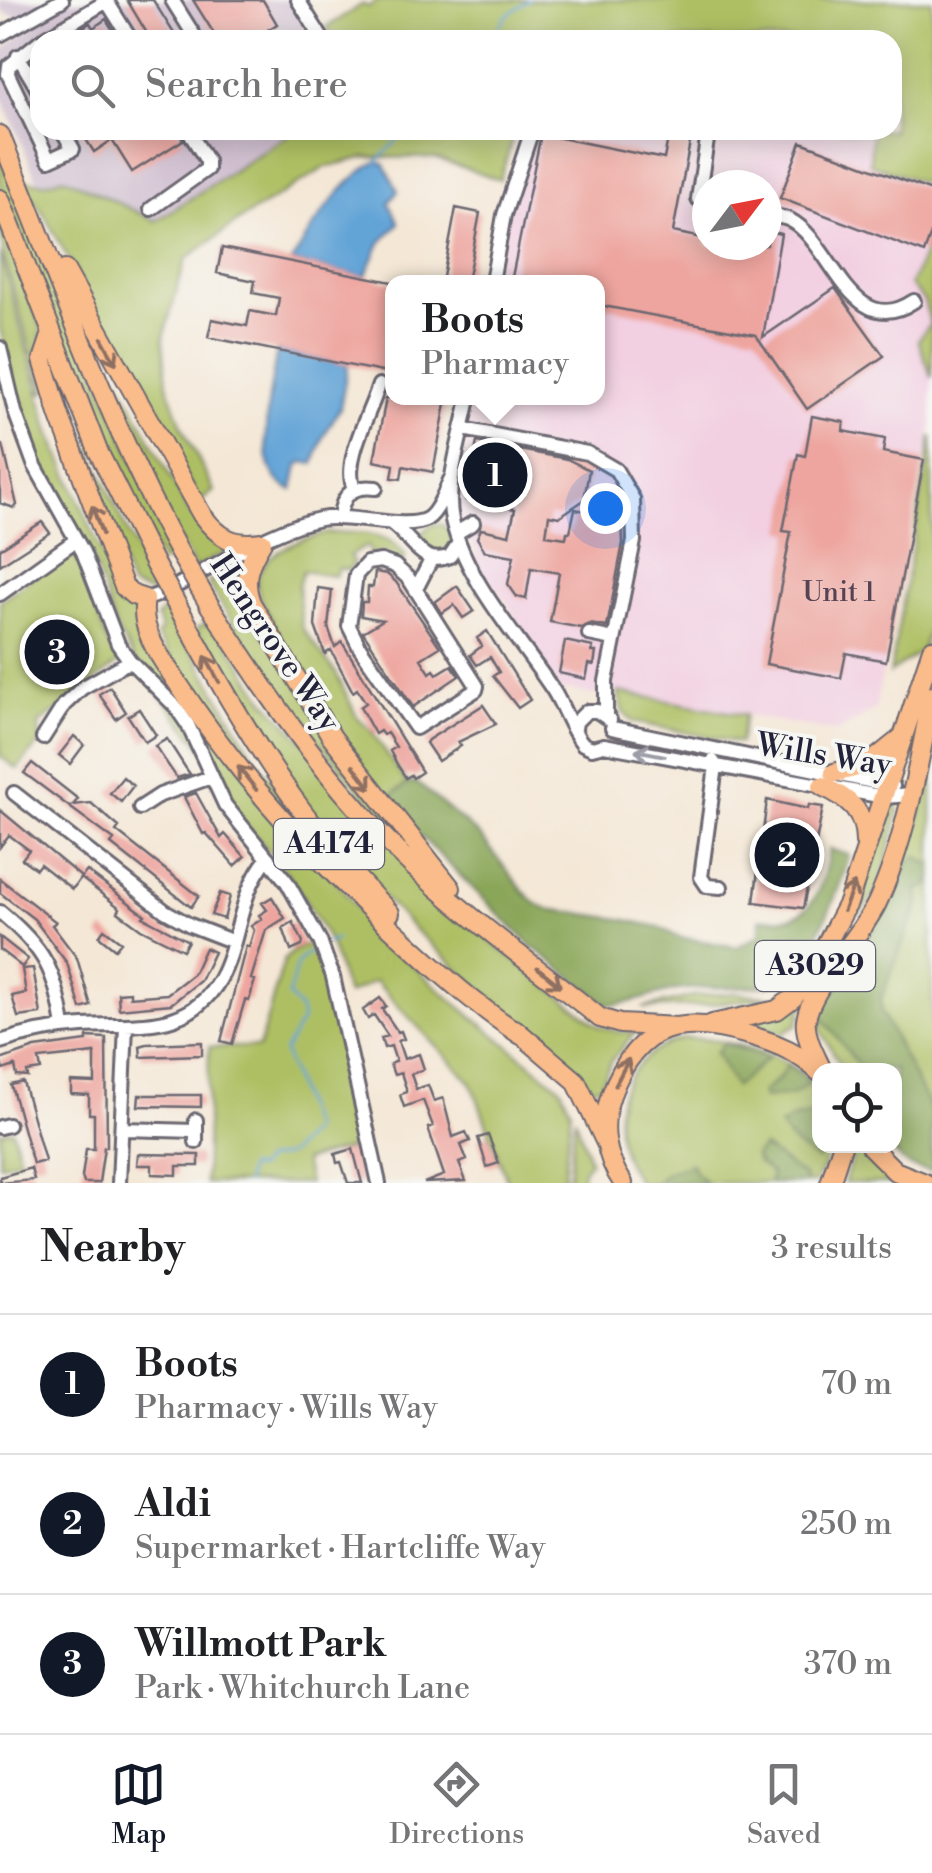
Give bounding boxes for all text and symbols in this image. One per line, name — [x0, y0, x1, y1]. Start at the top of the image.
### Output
search box — [30, 30, 902, 140]
icon: search — [65, 58, 120, 113]
text: Search here — [145, 62, 348, 109]
north arrow — [692, 170, 782, 260]
popup — [385, 275, 605, 405]
text: Boots — [421, 297, 524, 344]
one-way arrow — [100, 336, 120, 365]
text: Pharmacy — [421, 344, 569, 384]
pin: 1 — [462, 438, 528, 512]
your location — [580, 483, 631, 534]
one-way arrow — [87, 505, 105, 536]
street label: Hengrove Way — [201, 547, 349, 740]
house number: Unit 1 — [802, 575, 876, 610]
pin: 3 — [24, 614, 90, 690]
one-way arrow — [201, 655, 221, 684]
street label: Wills Way — [752, 724, 895, 785]
one-way arrow — [635, 743, 667, 762]
one-way arrow — [352, 763, 373, 790]
one-way arrow — [236, 765, 258, 791]
pin: 2 — [754, 818, 820, 892]
road number: A4174 — [274, 819, 384, 869]
one-way arrow — [841, 882, 859, 913]
road number: A3029 — [755, 941, 875, 991]
one-way arrow — [535, 965, 561, 987]
one-way arrow — [613, 1057, 632, 1087]
map controls — [812, 1063, 902, 1153]
button: locate — [812, 1063, 902, 1153]
text: Nearby — [40, 1222, 185, 1275]
text: 3 results — [771, 1228, 892, 1268]
text: Boots — [135, 1341, 238, 1388]
text: 1 — [65, 1364, 80, 1404]
text: 70 m — [821, 1364, 892, 1404]
text: Pharmacy · Wills Way — [135, 1388, 438, 1428]
text: Aldi — [135, 1481, 211, 1528]
text: 2 — [62, 1504, 83, 1544]
text: 250 m — [800, 1504, 892, 1544]
text: Supermarket · Hartcliffe Way — [135, 1528, 546, 1568]
text: Willmott Park — [135, 1621, 386, 1668]
text: 3 — [63, 1644, 82, 1684]
text: 370 m — [804, 1644, 892, 1684]
text: Park · Whitchurch Lane — [135, 1668, 470, 1708]
tab: Map — [111, 1757, 166, 1852]
tab: Directions — [389, 1757, 524, 1852]
tab: Saved — [747, 1757, 821, 1852]

